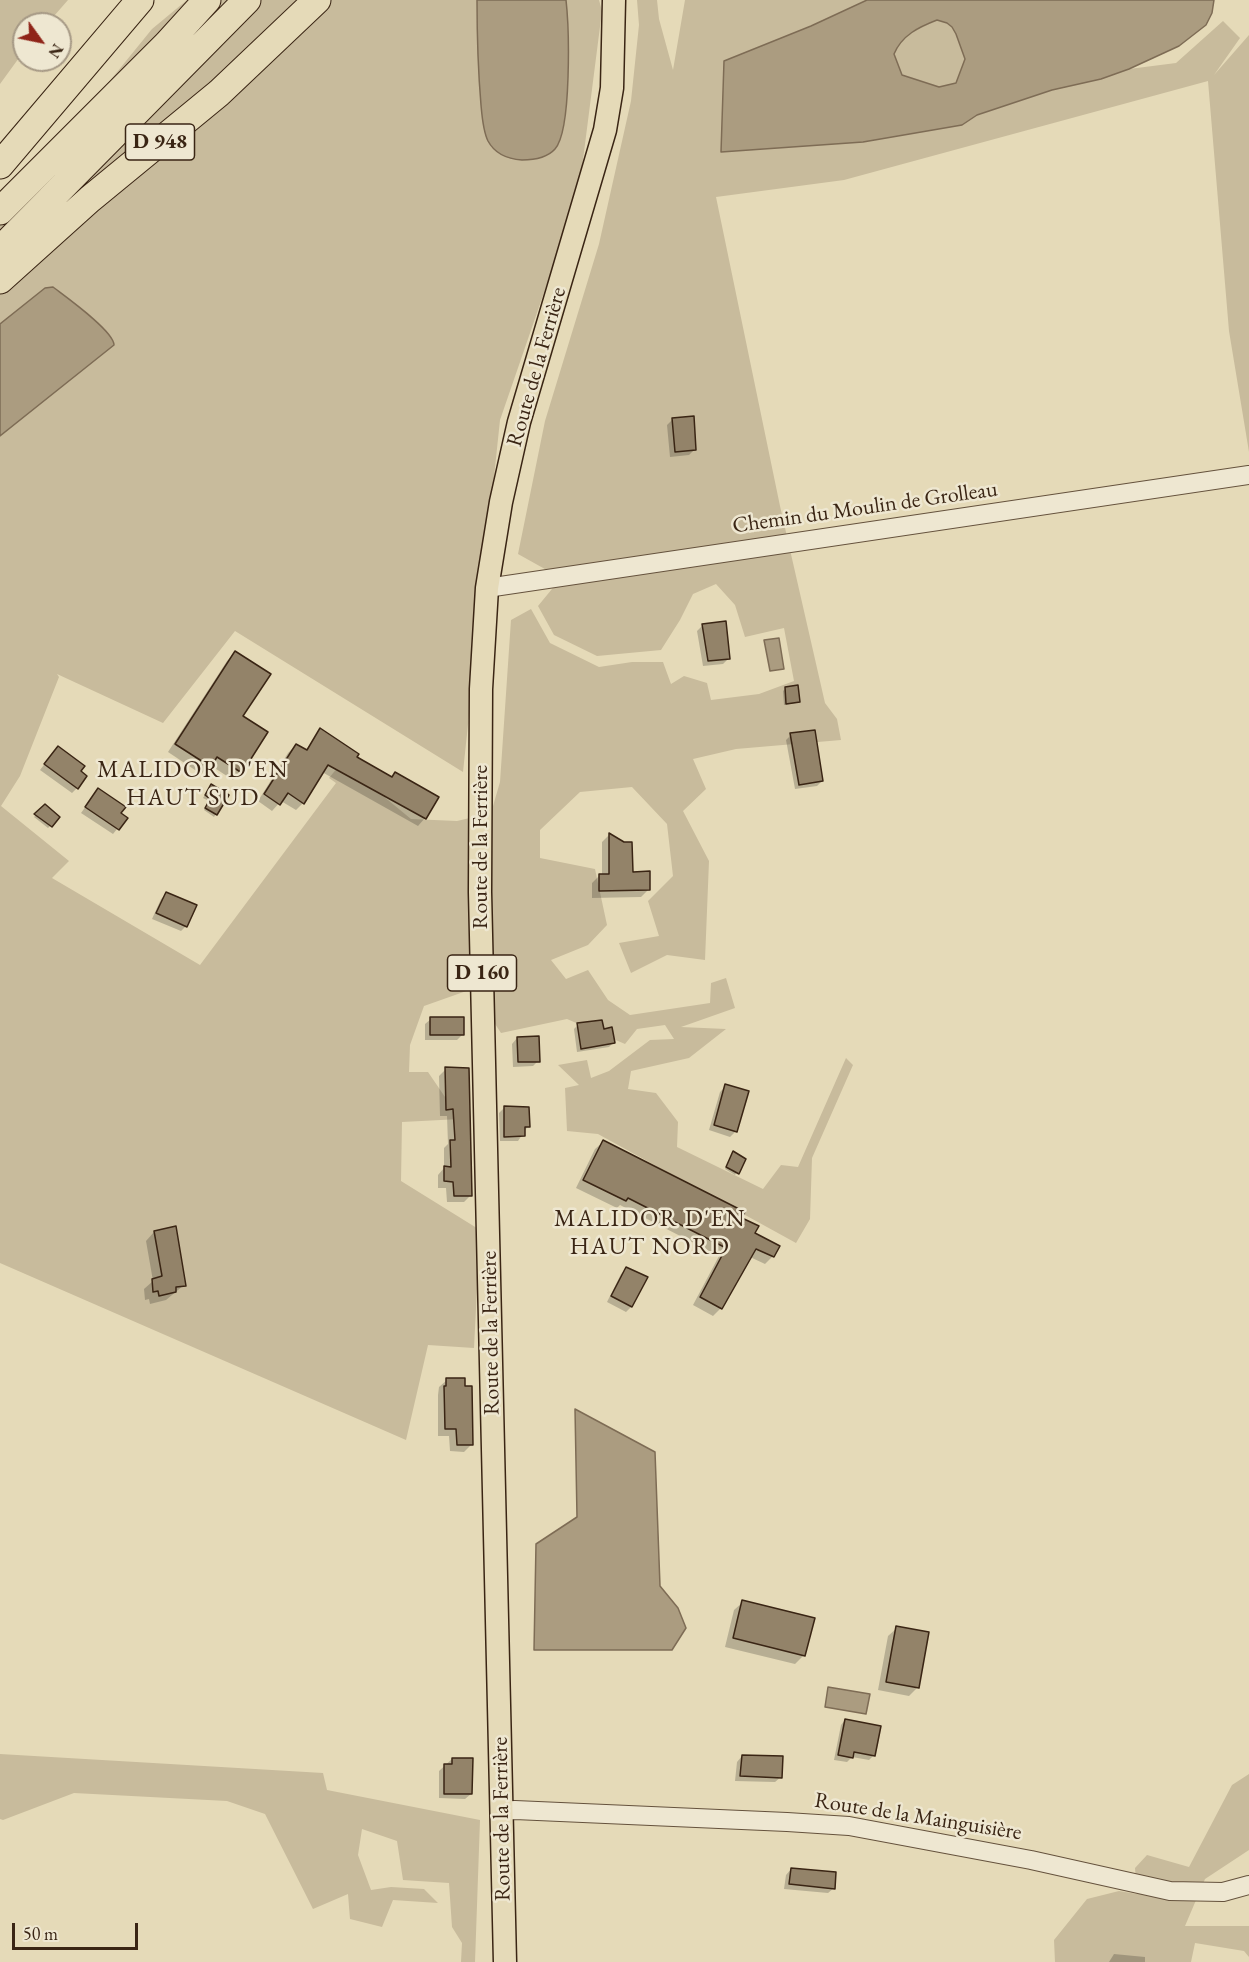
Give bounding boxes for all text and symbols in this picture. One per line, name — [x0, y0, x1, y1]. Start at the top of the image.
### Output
north arrow — [12, 12, 72, 72]
text: N — [44, 40, 68, 62]
road number: D 948 — [126, 124, 195, 160]
street label: Route de la Ferrière — [502, 284, 572, 450]
street label: Chemin du Moulin de Grolleau — [731, 476, 999, 540]
district label: MALIDOR D'EN HAUT SUD — [97, 756, 289, 812]
street label: Route de la Ferrière — [468, 765, 494, 929]
road number: D 160 — [448, 955, 516, 991]
district label: MALIDOR D'EN HAUT NORD — [554, 1205, 746, 1261]
street label: Route de la Ferrière — [476, 1251, 506, 1415]
street label: Route de la Ferrière — [487, 1737, 517, 1901]
street label: Route de la Mainguisière — [813, 1788, 1023, 1846]
scale bar — [15, 1911, 141, 1949]
text: 50 m — [23, 1922, 58, 1945]

